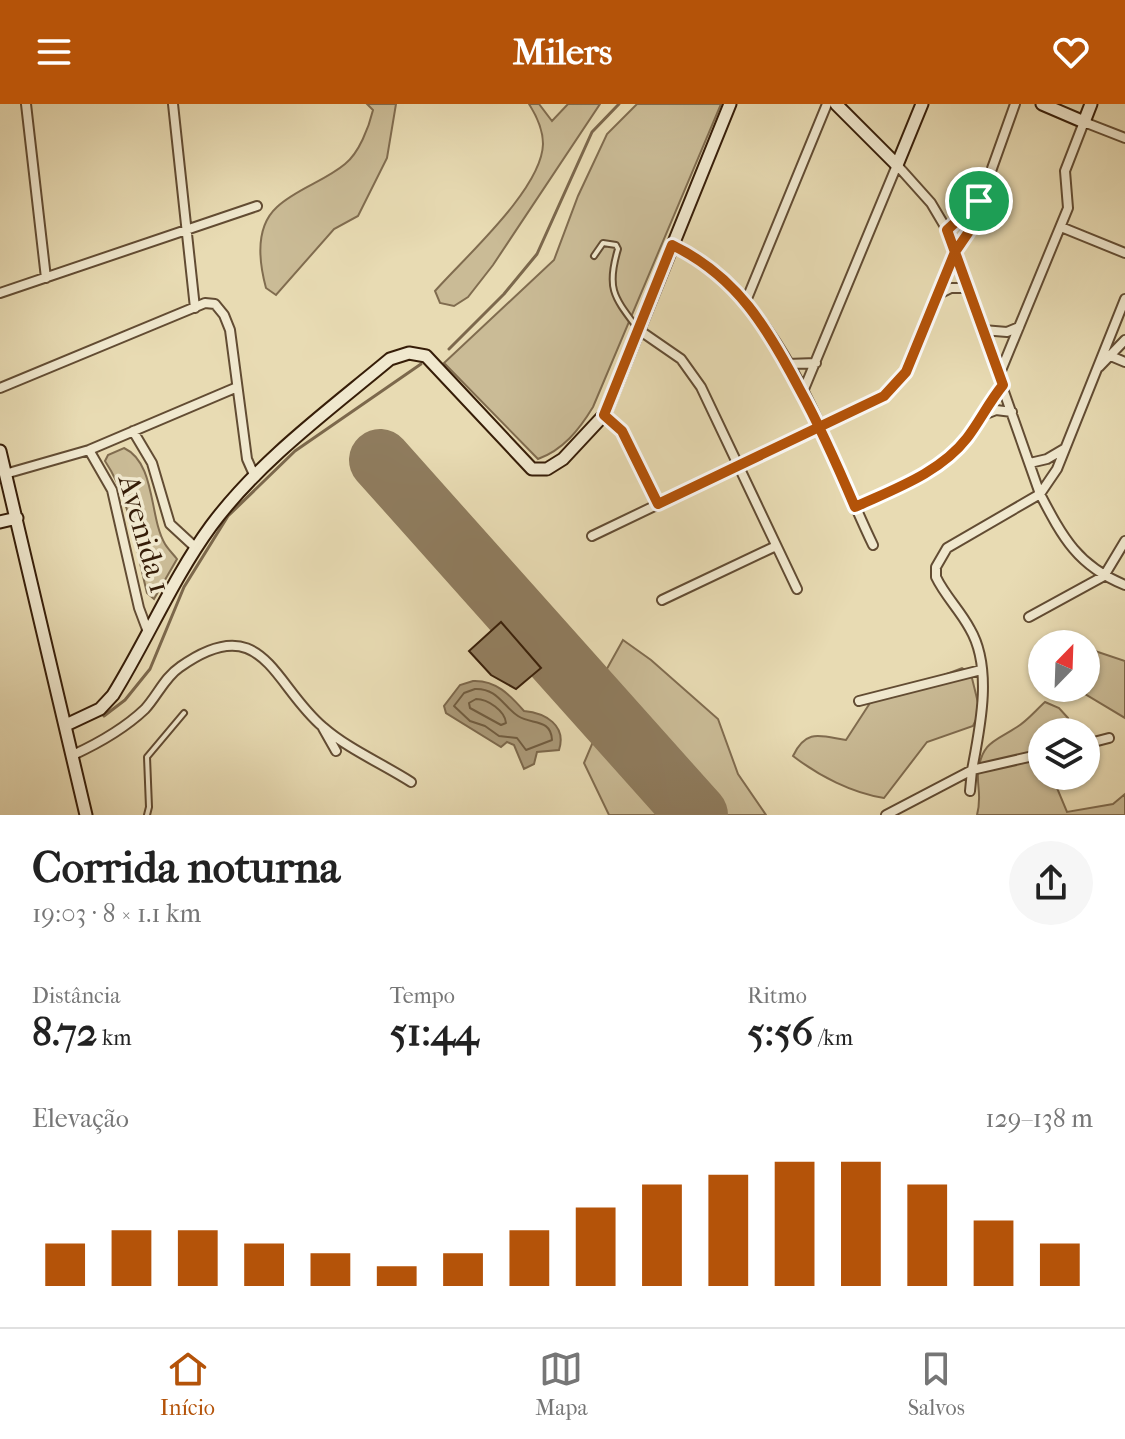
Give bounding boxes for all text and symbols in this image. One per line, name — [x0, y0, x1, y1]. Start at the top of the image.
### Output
icon: menu — [32, 30, 76, 74]
icon: heart — [1049, 30, 1093, 74]
text: Milers — [513, 31, 612, 73]
pin — [945, 167, 1013, 235]
icon: arrive — [957, 179, 1001, 223]
street label: Avenida 1 — [110, 470, 178, 597]
north arrow — [1028, 630, 1100, 702]
map controls — [1028, 630, 1100, 790]
button: layers — [1028, 718, 1100, 790]
button: share — [1009, 841, 1093, 925]
text: Corrida noturna — [32, 842, 340, 893]
text: 19:03 · 8 × 1.1 km — [32, 898, 201, 929]
text: Distância — [32, 983, 120, 1009]
text: Tempo — [390, 983, 455, 1009]
text: Ritmo — [747, 983, 807, 1009]
text: 8.72 — [32, 1009, 97, 1055]
text: 51:44 — [390, 1009, 478, 1055]
text: 5:56 — [747, 1009, 813, 1055]
text: km — [97, 1025, 132, 1051]
text: /km — [813, 1025, 853, 1051]
text: Elevação — [32, 1103, 129, 1134]
text: 129–138 m — [985, 1103, 1093, 1134]
tab: Início — [160, 1347, 215, 1421]
tab: Mapa — [535, 1347, 588, 1421]
tab: Salvos — [908, 1347, 965, 1421]

